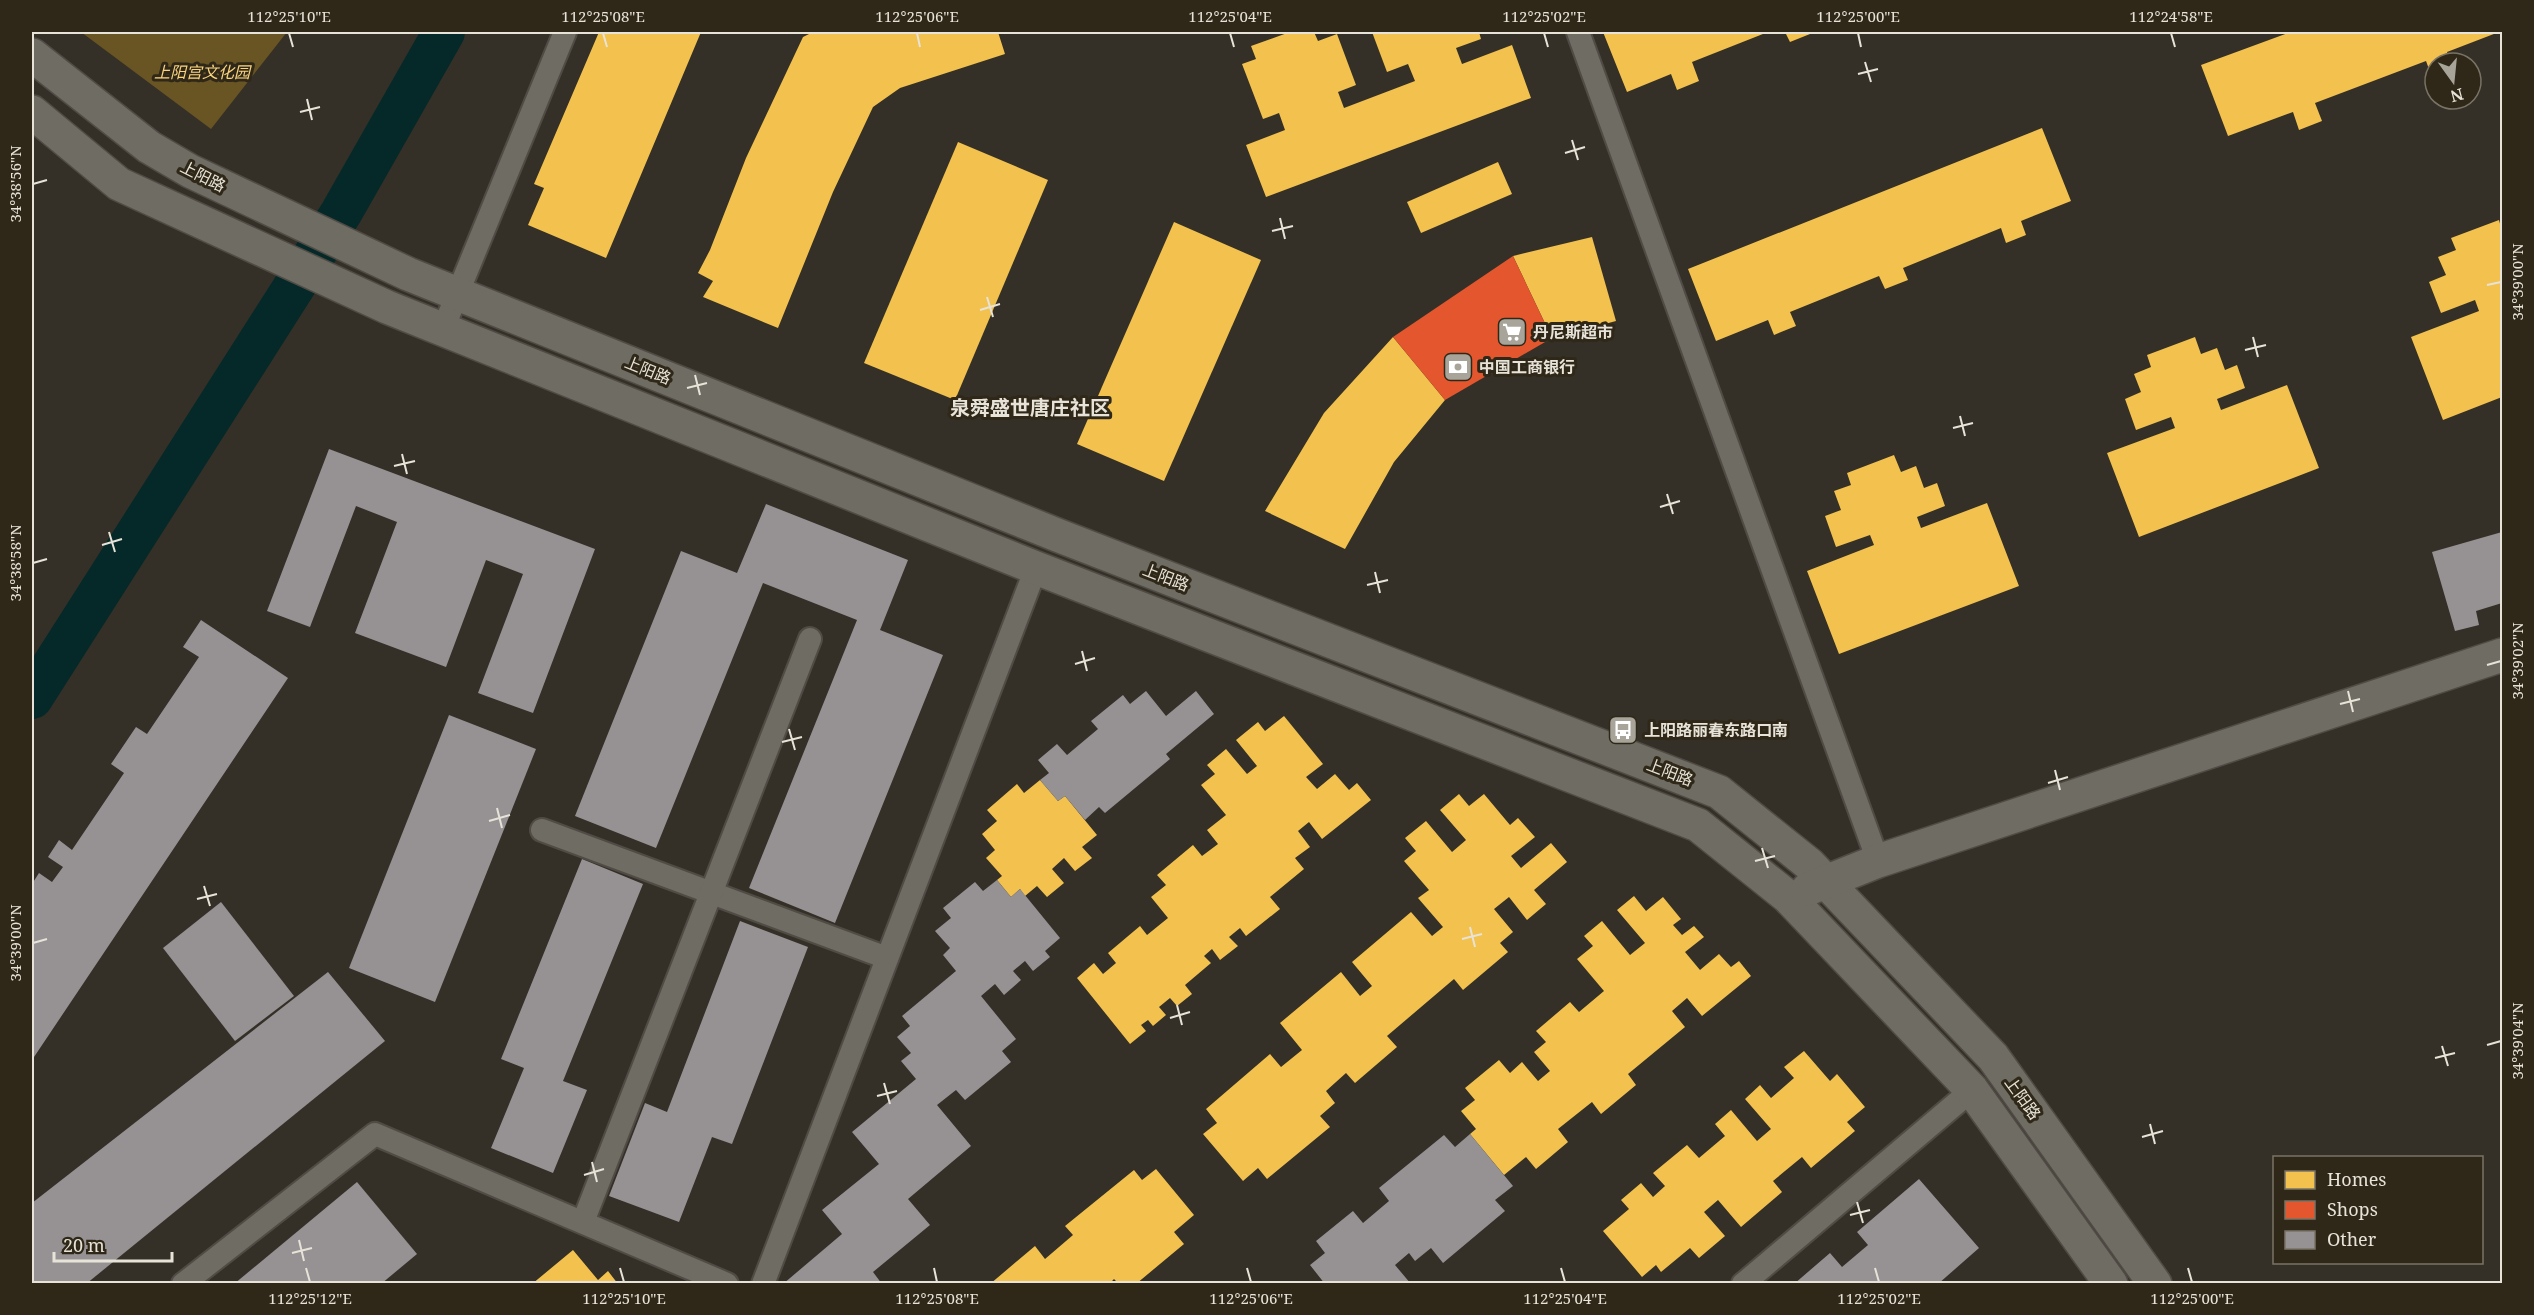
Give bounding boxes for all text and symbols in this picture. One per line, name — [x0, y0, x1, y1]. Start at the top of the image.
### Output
text: 112°25'10"E — [247, 6, 331, 26]
text: 112°25'08"E — [561, 6, 645, 26]
text: 112°25'06"E — [875, 6, 959, 26]
text: 112°25'04"E — [1188, 6, 1272, 26]
text: 112°25'02"E — [1502, 6, 1586, 26]
text: 112°25'00"E — [1816, 6, 1900, 26]
text: 112°24'58"E — [2129, 6, 2213, 26]
north arrow — [2423, 51, 2483, 111]
park label: 上阳宫文化园 — [154, 61, 252, 83]
text: N — [2448, 83, 2466, 108]
text: 34°38'56"N — [5, 145, 25, 223]
street label: 上阳路 — [177, 155, 229, 197]
text: 34°39'00"N — [2507, 243, 2527, 321]
supermarket icon: 丹尼斯超市 — [1496, 316, 1528, 348]
place label: 丹尼斯超市 — [1533, 321, 1613, 343]
street label: 上阳路 — [622, 351, 674, 389]
bank icon: 中国工商银行 — [1442, 351, 1474, 383]
place label: 中国工商银行 — [1479, 356, 1575, 378]
district label: 泉舜盛世唐庄社区 — [950, 394, 1110, 421]
text: 34°38'58"N — [5, 524, 25, 602]
street label: 上阳路 — [1140, 558, 1192, 596]
text: 34°39'02"N — [2507, 622, 2527, 700]
bus stop icon: 上阳路丽春东路口南 — [1607, 714, 1639, 746]
place label: 上阳路丽春东路口南 — [1644, 719, 1788, 741]
street label: 上阳路 — [1644, 753, 1696, 791]
text: 34°39'00"N — [5, 904, 25, 982]
text: 34°39'04"N — [2507, 1002, 2527, 1080]
street label: 上阳路 — [2000, 1072, 2046, 1124]
legend — [2273, 1156, 2483, 1264]
text: Homes — [2327, 1167, 2386, 1191]
text: Shops — [2327, 1197, 2378, 1221]
scale bar — [54, 1225, 172, 1263]
text: Other — [2327, 1227, 2377, 1251]
text: 20 m — [63, 1233, 105, 1257]
text: 112°25'12"E — [268, 1288, 352, 1308]
text: 112°25'10"E — [582, 1288, 666, 1308]
text: 112°25'08"E — [895, 1288, 979, 1308]
text: 112°25'06"E — [1209, 1288, 1293, 1308]
text: 112°25'04"E — [1523, 1288, 1607, 1308]
text: 112°25'02"E — [1837, 1288, 1921, 1308]
text: 112°25'00"E — [2150, 1288, 2234, 1308]

